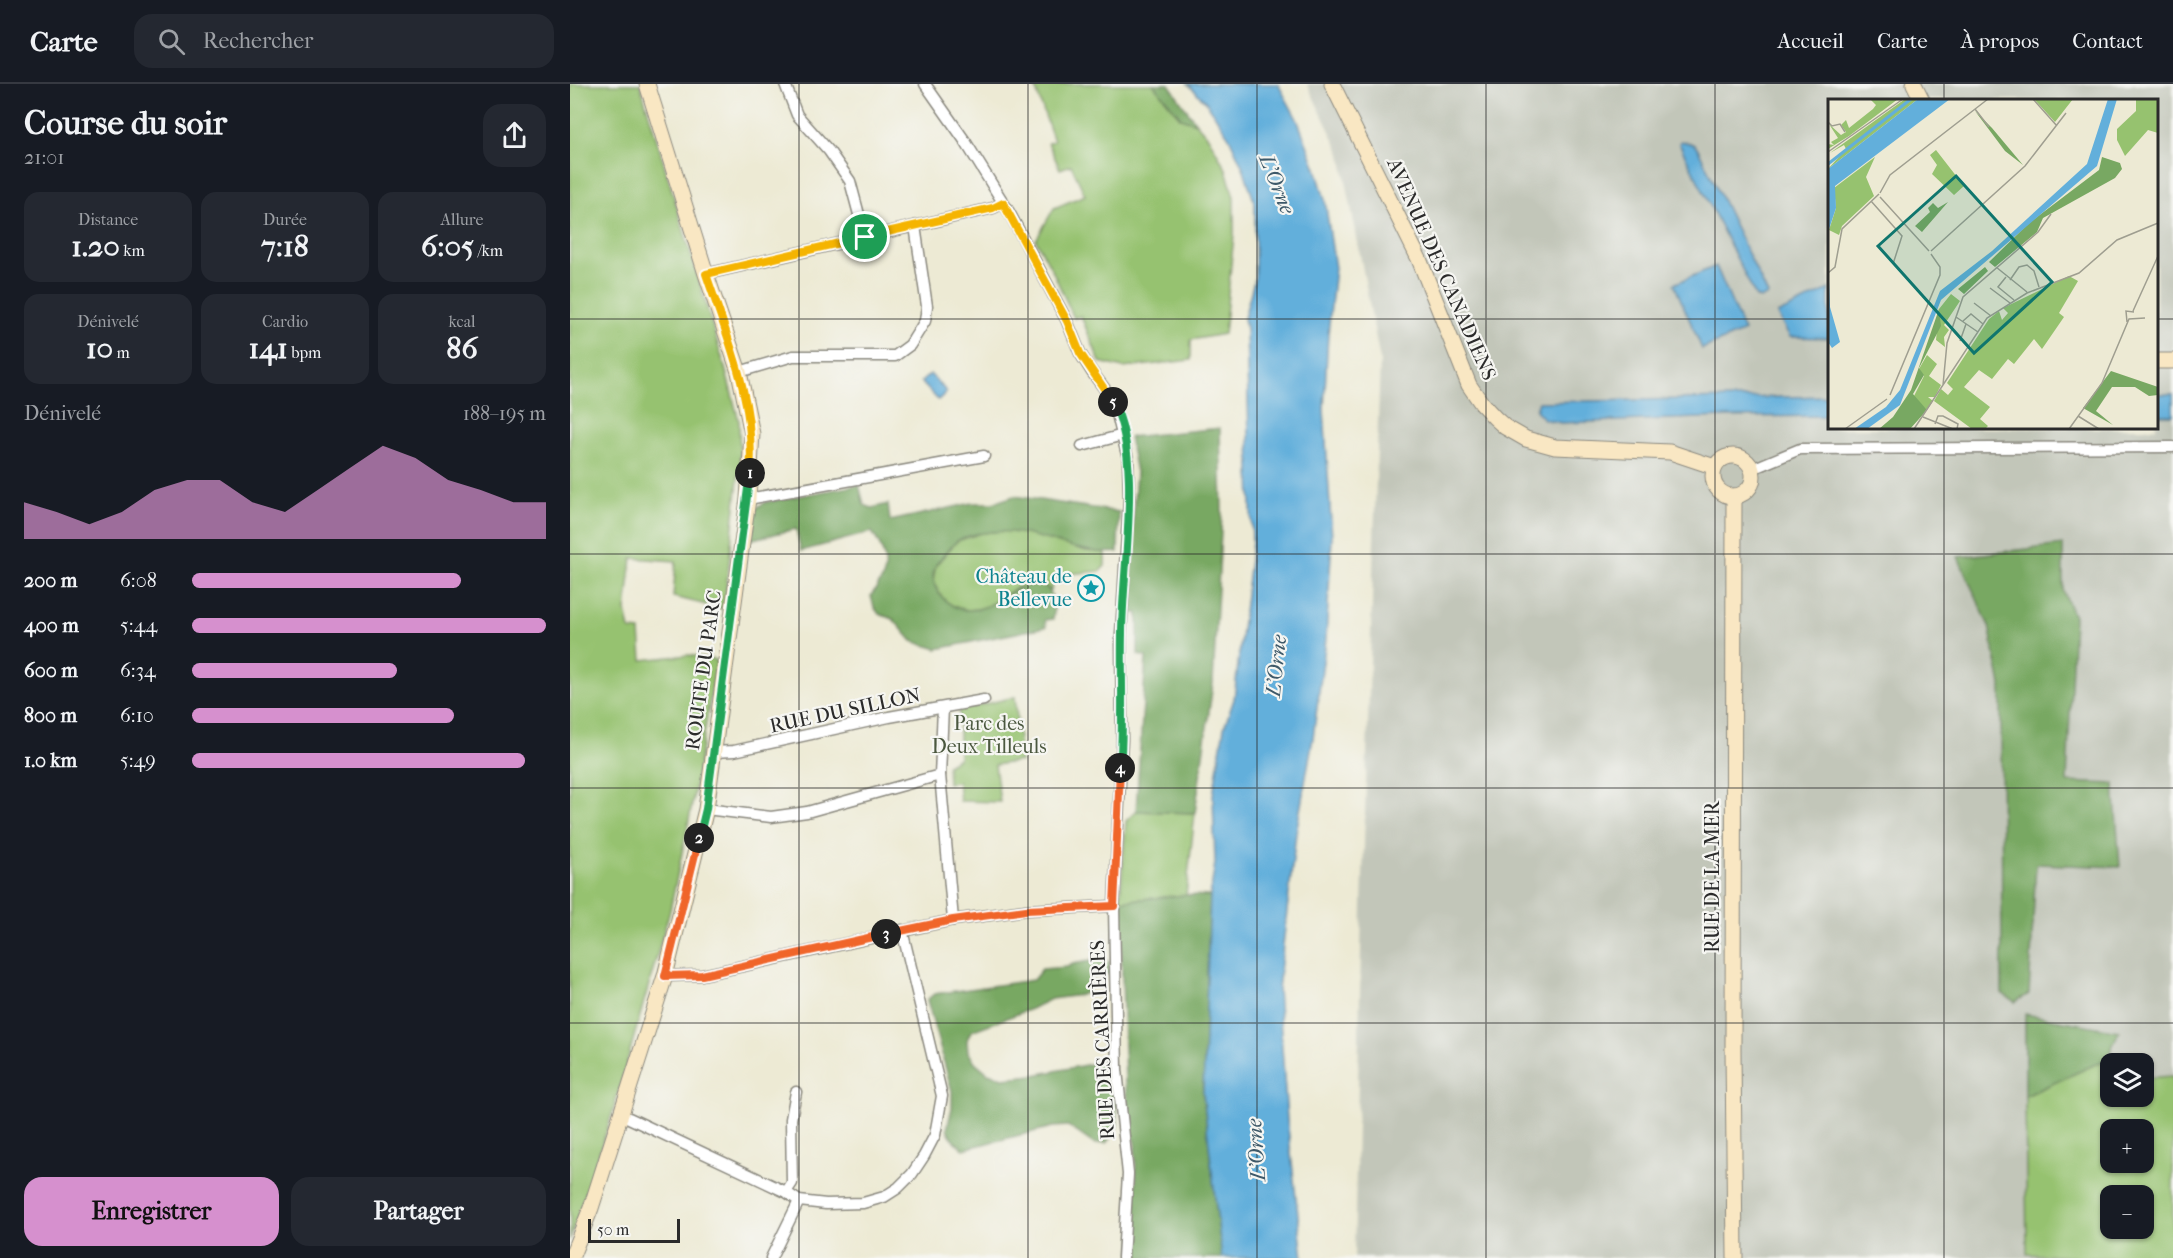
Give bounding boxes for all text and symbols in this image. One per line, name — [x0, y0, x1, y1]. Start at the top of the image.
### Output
search box — [134, 14, 554, 68]
text: Carte — [30, 25, 98, 58]
icon: search — [155, 25, 188, 58]
text: Rechercher — [203, 28, 313, 54]
text: Accueil — [1778, 29, 1844, 53]
text: Carte — [1877, 29, 1928, 53]
text: À propos — [1961, 29, 2039, 53]
text: Contact — [2072, 29, 2143, 53]
inset map — [1828, 99, 2158, 429]
text: Course du soir — [24, 104, 227, 143]
button: share — [483, 104, 546, 167]
text: 21:01 — [24, 146, 64, 169]
water label: L'Orne — [1254, 149, 1300, 218]
street label: AVENUE DES CANADIENS — [1382, 154, 1501, 384]
text: Distance — [78, 210, 138, 229]
text: Durée — [263, 210, 307, 229]
text: Allure — [441, 210, 483, 229]
pin — [839, 211, 890, 262]
icon: arrive — [848, 220, 881, 253]
text: 1.20 — [71, 229, 120, 264]
text: 7:18 — [261, 229, 309, 264]
text: 6:05 — [421, 229, 474, 264]
text: km — [120, 241, 145, 260]
text: /km — [474, 241, 503, 260]
text: Dénivelé — [77, 312, 139, 331]
text: Cardio — [262, 312, 308, 331]
text: kcal — [449, 312, 475, 331]
text: 10 — [86, 331, 113, 366]
text: 141 — [249, 331, 288, 366]
text: 86 — [446, 331, 478, 366]
text: m — [113, 343, 130, 362]
text: bpm — [288, 343, 321, 362]
pin: 5 — [1098, 387, 1128, 417]
text: 5 — [1110, 392, 1116, 411]
text: Dénivelé — [24, 402, 101, 425]
text: 188–195 m — [463, 402, 546, 425]
pin: 1 — [735, 458, 765, 488]
text: 1 — [747, 463, 753, 482]
place label: Château de Bellevue — [975, 565, 1072, 611]
text: 200 m — [24, 569, 77, 592]
text: 6:08 — [120, 569, 157, 592]
place icon: Château de Bellevue — [1076, 573, 1106, 603]
street label: ROUTE DU PARC — [681, 589, 726, 752]
text: 400 m — [24, 614, 79, 637]
text: 5:44 — [120, 614, 157, 637]
water label: L'Orne — [1261, 633, 1291, 700]
text: 600 m — [24, 659, 78, 682]
text: 6:34 — [120, 659, 156, 682]
street label: RUE DU SILLON — [768, 683, 923, 738]
text: 800 m — [24, 704, 77, 727]
text: 6:10 — [120, 704, 154, 727]
park label: Parc des Deux Tilleuls — [931, 712, 1047, 758]
text: 1.0 km — [24, 749, 77, 772]
text: 5:49 — [120, 749, 156, 772]
pin: 4 — [1105, 753, 1135, 783]
text: 4 — [1115, 758, 1125, 777]
street label: RUE DE LA MER — [1701, 800, 1724, 953]
pin: 2 — [684, 823, 714, 853]
text: 2 — [695, 828, 703, 847]
pin: 3 — [871, 919, 901, 949]
text: 3 — [883, 924, 889, 943]
street label: RUE DES CARRIÈRES — [1085, 939, 1119, 1141]
map controls — [2100, 1053, 2154, 1239]
button: layers — [2100, 1053, 2154, 1107]
water label: L'Orne — [1242, 1118, 1270, 1184]
button: + — [2100, 1119, 2154, 1173]
button: Enregistrer — [24, 1177, 279, 1246]
button: Partager — [291, 1177, 546, 1246]
button: − — [2100, 1185, 2154, 1239]
scale bar — [588, 1216, 680, 1244]
text: 50 m — [597, 1220, 629, 1239]

